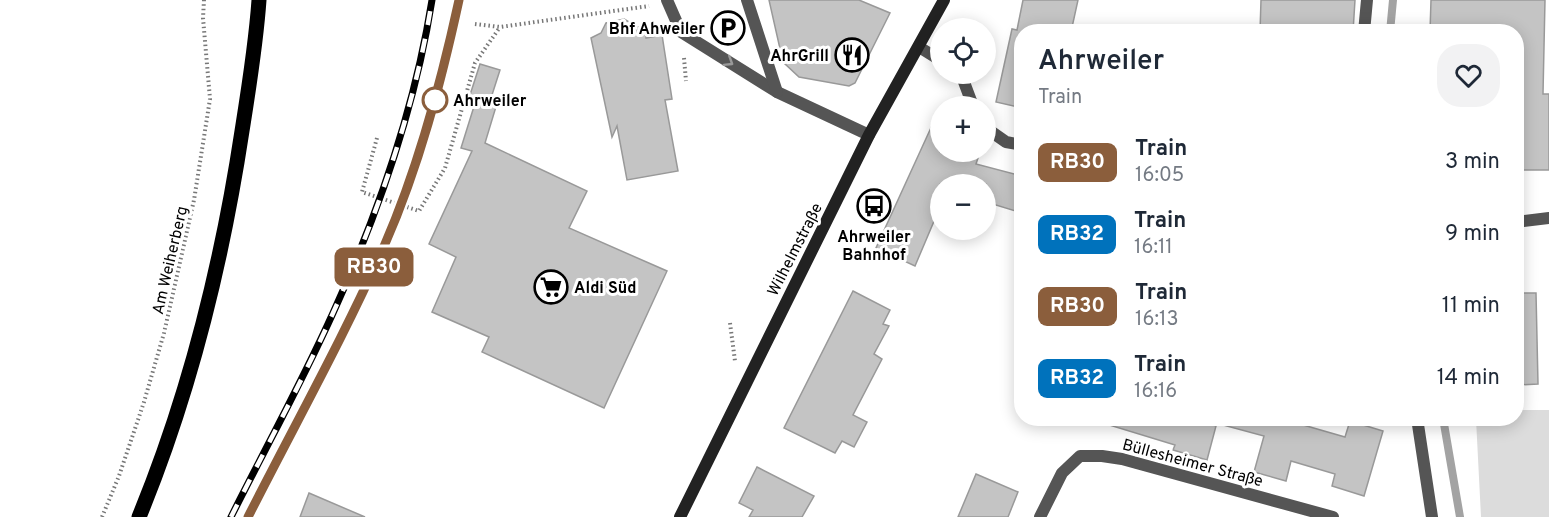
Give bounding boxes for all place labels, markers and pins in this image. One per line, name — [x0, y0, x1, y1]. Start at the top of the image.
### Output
parking icon: Bhf Ahweiler — [710, 10, 746, 46]
place label: Bhf Ahweiler — [609, 20, 705, 40]
restaurant icon: AhrGrill — [834, 37, 870, 73]
place label: AhrGrill — [770, 47, 829, 67]
marker: Ahrweiler — [422, 87, 448, 113]
place label: Ahrweiler — [453, 92, 527, 112]
bus stop icon: Ahrweiler Bahnhof — [856, 188, 892, 224]
place label: Ahrweiler Bahnhof — [837, 228, 911, 266]
supermarket icon: Aldi Süd — [533, 269, 569, 305]
place label: Aldi Süd — [574, 279, 636, 299]

